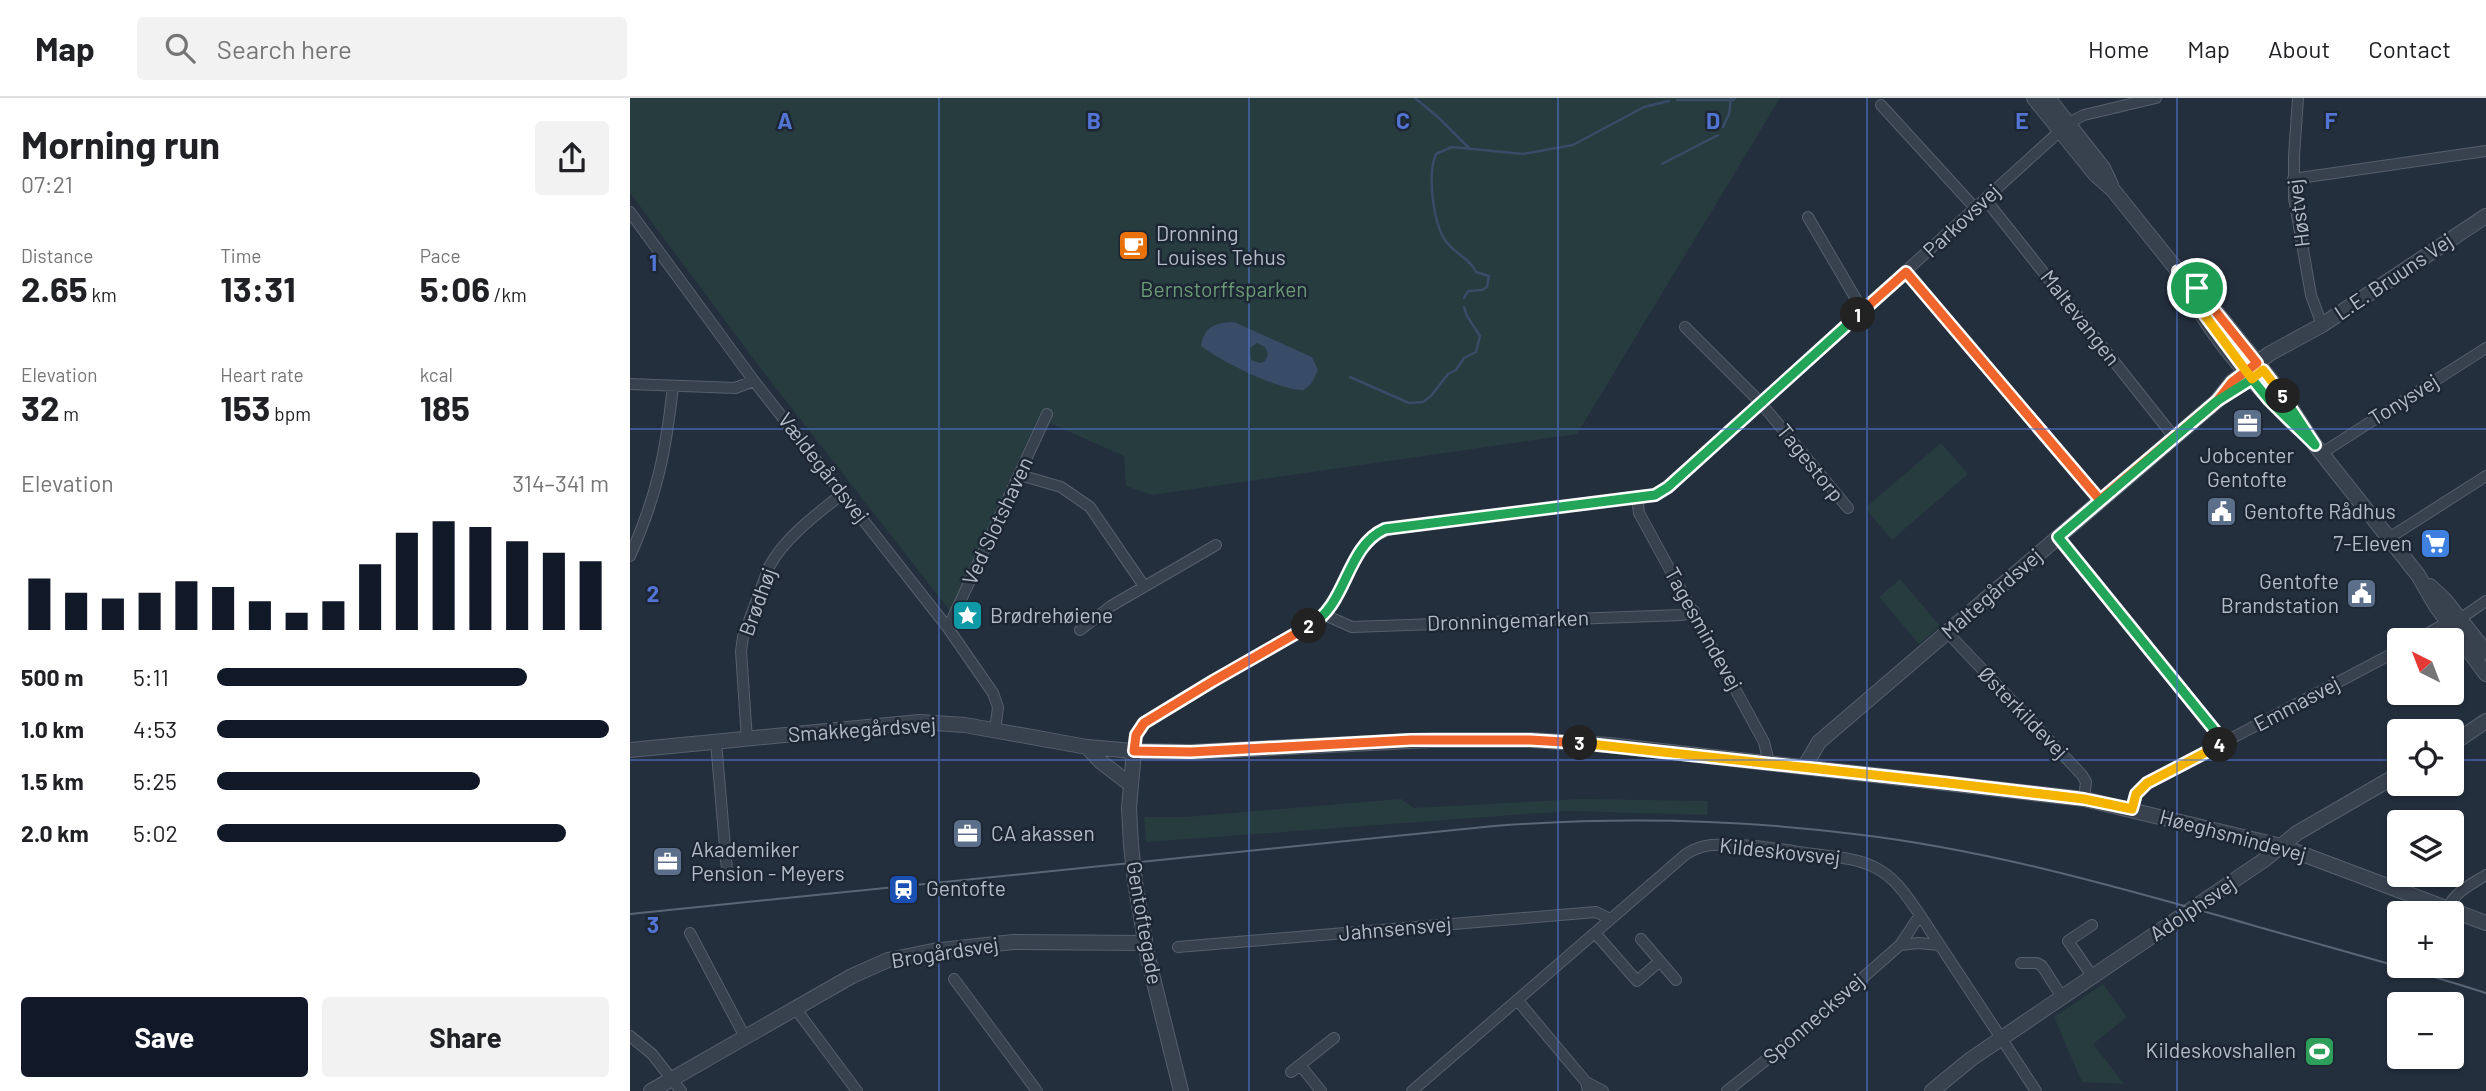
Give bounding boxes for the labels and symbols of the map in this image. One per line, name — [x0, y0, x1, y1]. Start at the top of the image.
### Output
text: A — [777, 106, 793, 134]
text: B — [1087, 106, 1101, 134]
text: C — [1396, 106, 1410, 134]
text: D — [1706, 106, 1720, 134]
text: E — [2015, 106, 2029, 134]
text: F — [2325, 106, 2338, 134]
street label: Parkovsvej — [1917, 178, 2005, 262]
street label: Høstvej — [2281, 178, 2314, 249]
place label: Dronning Louises Tehus — [1156, 220, 1286, 269]
street label: L.E. Bruuns Vej — [2329, 227, 2457, 324]
cafe icon: Dronning Louises Tehus — [1116, 229, 1150, 263]
text: 1 — [649, 248, 657, 276]
pin — [2167, 258, 2227, 318]
street label: Maltevangen — [2036, 264, 2126, 370]
park label: Bernstorffsparken — [1140, 276, 1308, 301]
pin: 1 — [1840, 298, 1876, 332]
street label: Tonysvej — [2364, 368, 2443, 430]
pin: 5 — [2266, 378, 2300, 414]
street label: Vældegårdsvej — [773, 407, 875, 527]
office icon: Jobcenter Gentofte — [2230, 407, 2264, 441]
street label: Tagestorp — [1772, 418, 1850, 506]
place label: Jobcenter Gentofte — [2200, 442, 2295, 491]
street label: Ved Slotshaven — [956, 452, 1037, 588]
public building icon: Gentofte Rådhus — [2204, 495, 2238, 529]
place label: Gentofte Rådhus — [2244, 498, 2396, 523]
supermarket icon: 7-Eleven — [2418, 527, 2452, 561]
place label: 7-Eleven — [2333, 530, 2412, 555]
street label: Maltegårdsvej — [1935, 542, 2047, 643]
street label: Tagesmindevej — [1660, 562, 1748, 694]
street label: Brødhøj — [733, 564, 780, 639]
place label: Gentofte Brandstation — [2221, 568, 2339, 617]
public building icon: Gentofte Brandstation — [2345, 577, 2379, 611]
text: 2 — [647, 579, 659, 607]
place icon: Brødrehøiene — [950, 599, 984, 633]
place label: Brødrehøiene — [990, 602, 1113, 627]
street label: Dronningemarken — [1427, 604, 1589, 635]
pin: 2 — [1292, 608, 1326, 644]
north arrow — [2387, 628, 2464, 705]
street label: Østerkildevej — [1974, 661, 2074, 763]
street label: Emmasvej — [2249, 670, 2343, 736]
street label: Smakkegårdsvej — [787, 711, 937, 746]
pin: 3 — [1562, 726, 1598, 760]
pin: 4 — [2202, 728, 2238, 762]
street label: Høeghsmindevej — [2157, 803, 2310, 866]
office icon: CA akassen — [951, 817, 985, 851]
place label: CA akassen — [991, 820, 1095, 845]
street label: Kildeskovsvej — [1718, 832, 1842, 869]
place label: Akademiker Pension - Meyers — [691, 836, 845, 885]
office icon: Akademiker Pension - Meyers — [651, 845, 685, 879]
street label: Gentoftegade — [1122, 859, 1169, 986]
street label: Adolphsvej — [2144, 870, 2240, 946]
station icon: Gentofte — [886, 872, 920, 906]
place label: Gentofte — [926, 875, 1006, 900]
text: 3 — [647, 910, 659, 938]
street label: Jahnsensvej — [1337, 910, 1453, 945]
street label: Brogårdsvej — [889, 931, 1000, 972]
street label: Sponnecksvej — [1757, 967, 1869, 1069]
sports icon: Kildeskovshallen — [2302, 1034, 2336, 1068]
place label: Kildeskovshallen — [2146, 1037, 2296, 1062]

